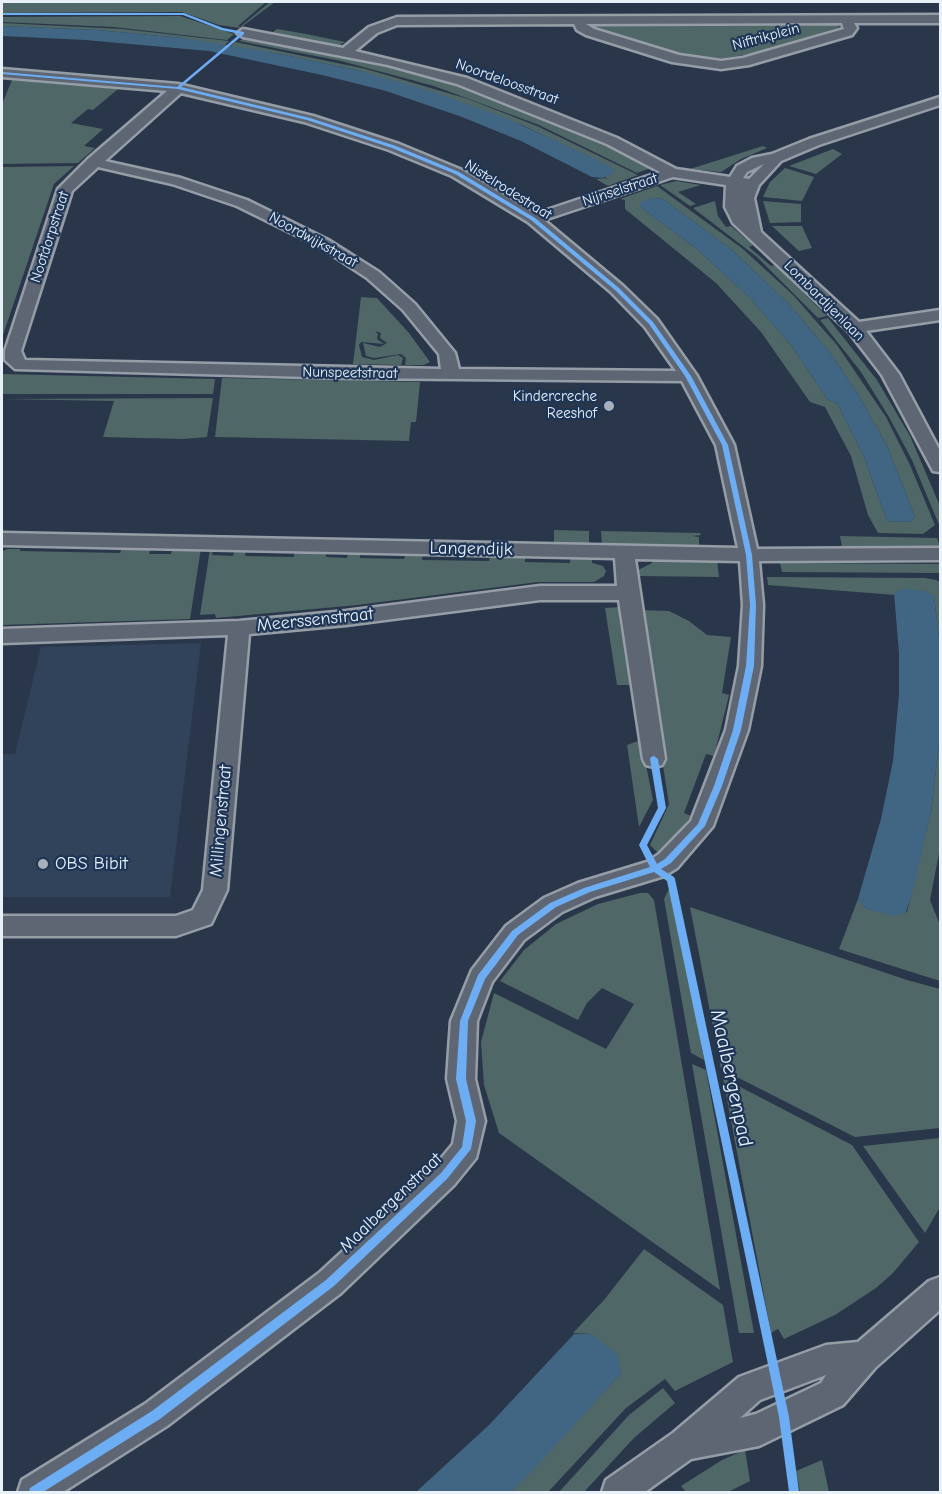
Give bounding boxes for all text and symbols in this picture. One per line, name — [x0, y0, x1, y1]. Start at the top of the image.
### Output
street label: Niftrikplein — [730, 19, 802, 55]
street label: Noordeloosstraat — [453, 55, 561, 109]
street label: Nistelrodestraat — [461, 156, 555, 224]
street label: Nijnselstraat — [580, 169, 660, 211]
street label: Nootdorpstraat — [27, 189, 73, 285]
street label: Noordwijkstraat — [266, 208, 360, 272]
street label: Lombardijenlaan — [780, 257, 868, 345]
street label: Nunspeetstraat — [302, 363, 398, 383]
place label: Kindercreche Reeshof — [513, 388, 597, 423]
marker: Kindercreche Reeshof — [602, 399, 616, 413]
street label: Langendijk — [429, 537, 513, 561]
street label: Meerssenstraat — [256, 603, 374, 637]
street label: Millingenstraat — [205, 764, 237, 878]
place label: OBS Bibit — [55, 853, 128, 875]
marker: OBS Bibit — [36, 857, 50, 871]
street label: Maalbergenpad — [704, 1007, 758, 1149]
street label: Maalbergenstraat — [335, 1149, 447, 1257]

